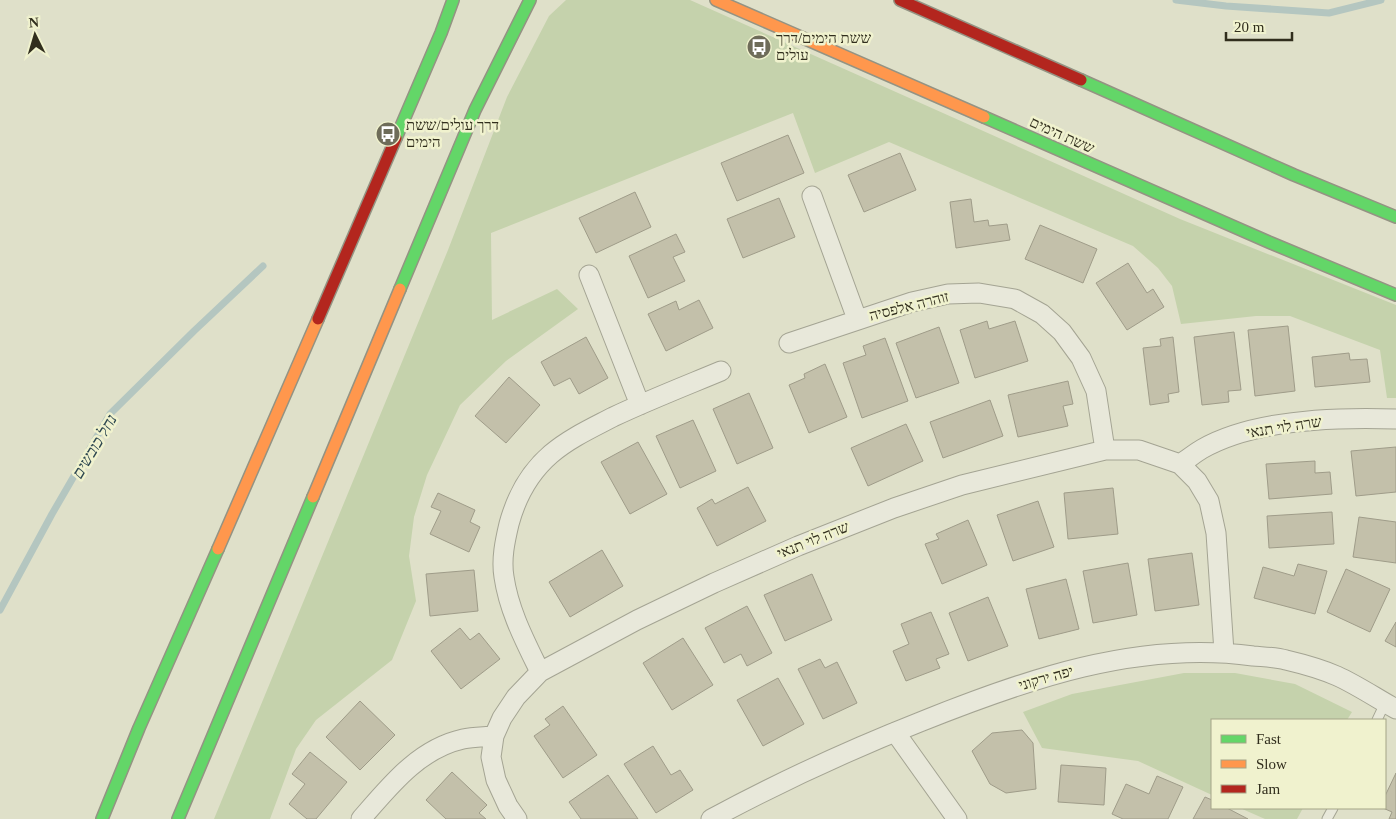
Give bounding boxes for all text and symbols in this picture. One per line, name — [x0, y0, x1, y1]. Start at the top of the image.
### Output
north arrow — [10, 10, 60, 60]
scale bar — [1226, 10, 1292, 42]
text: N — [28, 15, 40, 30]
text: 20 m — [1234, 19, 1265, 35]
place label: ששת הימים/דרך עולים — [776, 30, 871, 63]
bus stop icon: ששת הימים/דרך עולים — [746, 34, 772, 60]
street label: ששת הימים — [1027, 114, 1097, 156]
place label: דרך עולים/ששת הימים — [406, 117, 499, 150]
bus stop icon: דרך עולים/ששת הימים — [375, 121, 401, 147]
street label: זוהרה אלפסיה — [868, 288, 950, 324]
water label: נחל כובשים — [69, 411, 120, 481]
street label: שרה לוי תנאי — [1245, 413, 1323, 441]
street label: שרה לוי תנאי — [775, 518, 852, 562]
street label: יפה ירקוני — [1017, 663, 1075, 693]
legend — [1211, 719, 1386, 809]
text: Fast — [1256, 731, 1282, 747]
text: Slow — [1256, 756, 1287, 772]
text: Jam — [1256, 781, 1280, 797]

